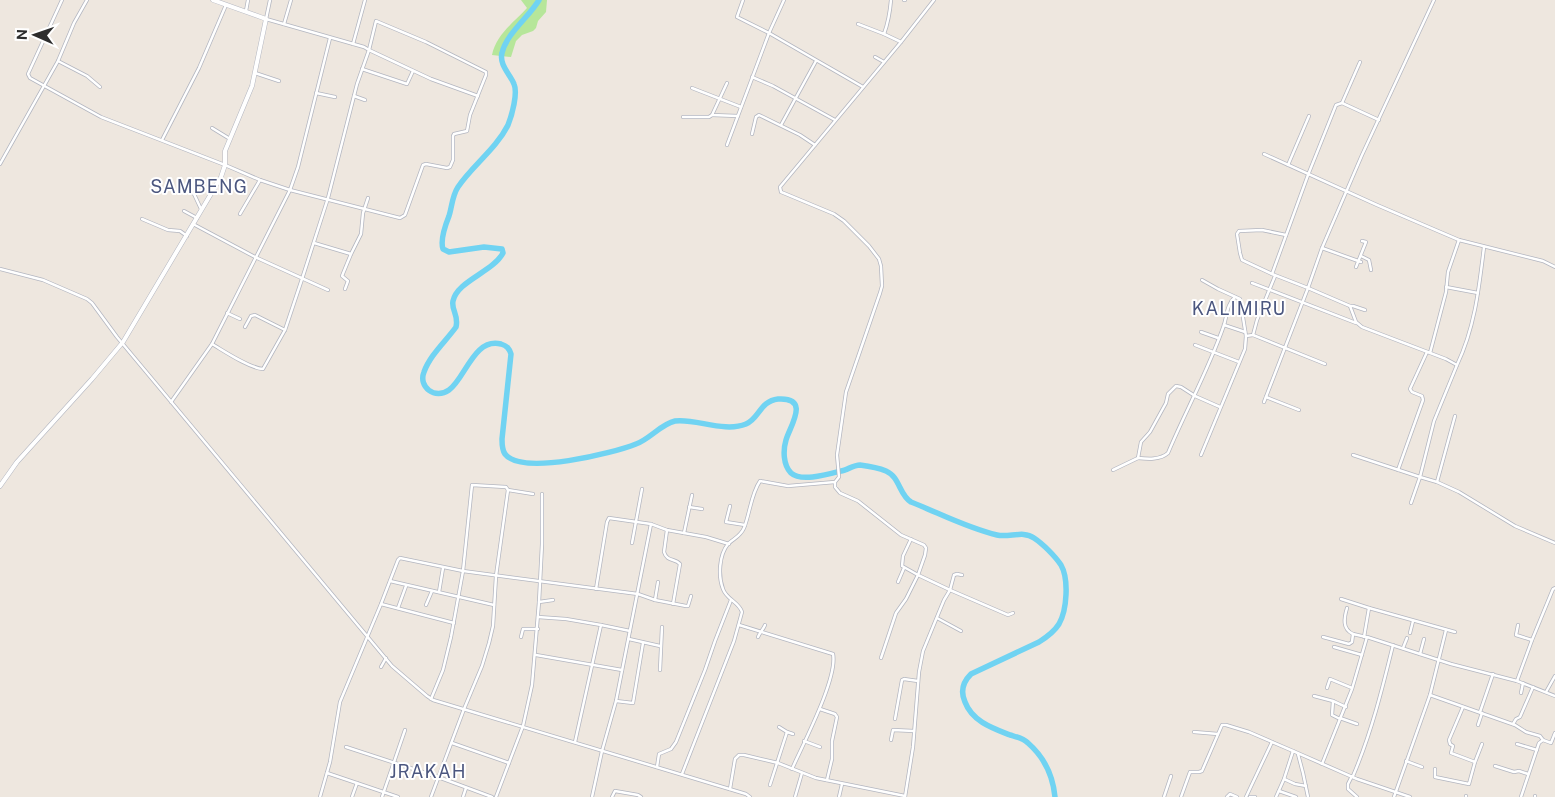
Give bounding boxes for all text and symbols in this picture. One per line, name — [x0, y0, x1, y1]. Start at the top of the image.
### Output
north arrow — [10, 10, 60, 60]
text: N — [14, 29, 30, 40]
district label: SAMBENG — [150, 176, 248, 197]
district label: KALIMIRU — [1192, 298, 1286, 319]
district label: JRAKAH — [389, 761, 467, 782]

